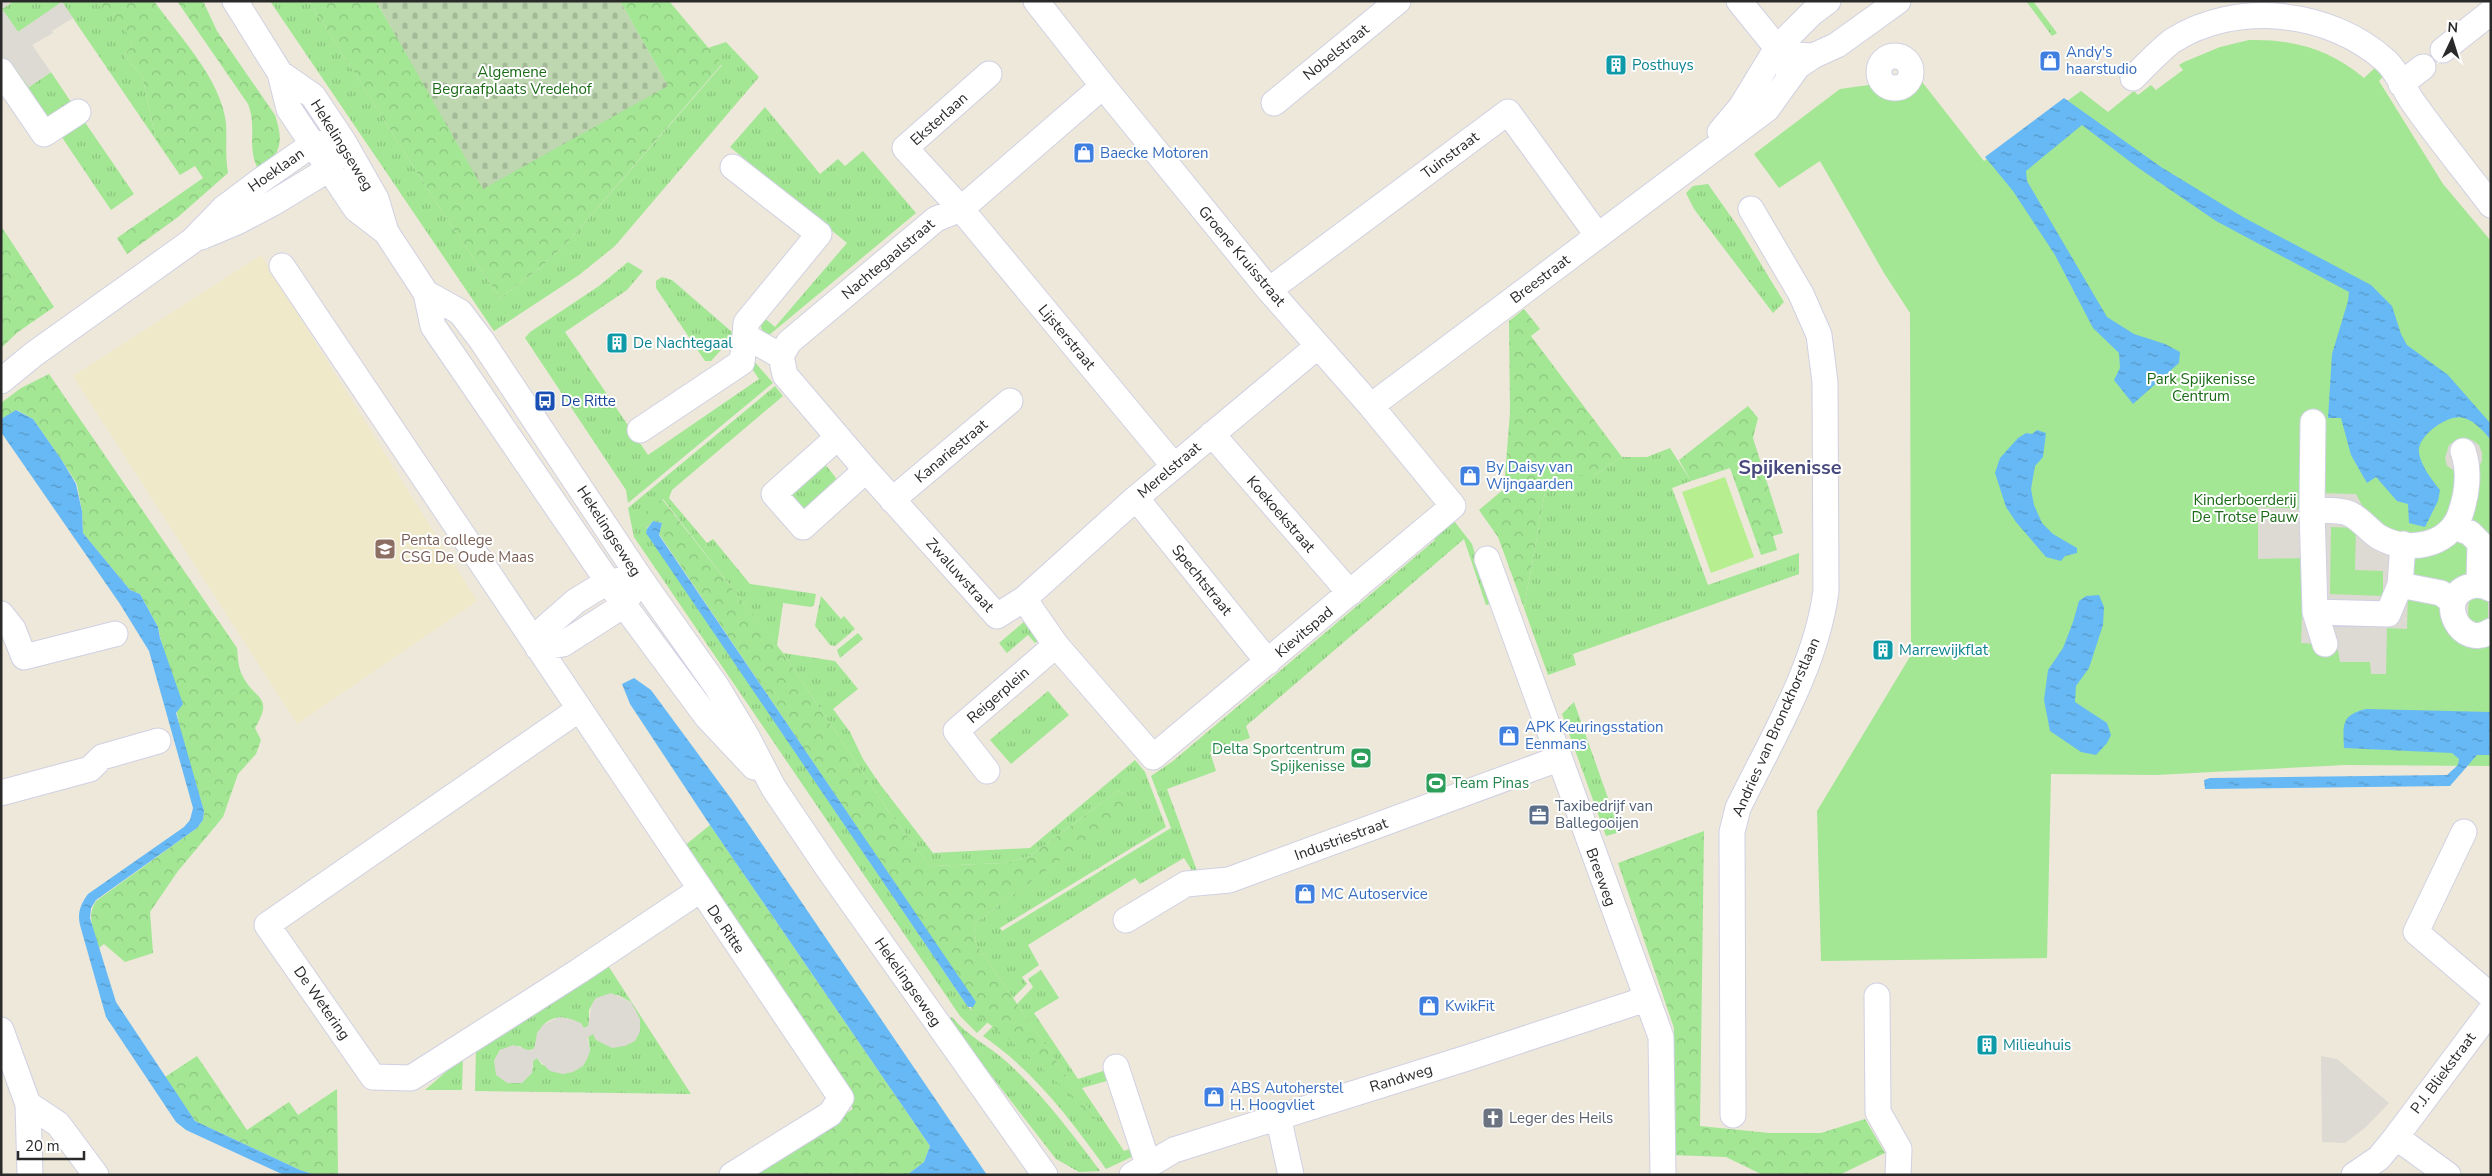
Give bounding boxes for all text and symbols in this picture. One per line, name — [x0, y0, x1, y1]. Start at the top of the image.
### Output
north arrow — [2427, 15, 2477, 65]
text: N — [2447, 18, 2459, 37]
street label: Nobelstraat — [1299, 19, 1374, 85]
place label: Andy's haarstudio — [2066, 42, 2137, 79]
shop icon: Andy's haarstudio — [2038, 49, 2062, 73]
building icon: Posthuys — [1604, 53, 1628, 77]
place label: Posthuys — [1632, 55, 1694, 75]
park label: Algemene Begraafplaats Vredehof — [432, 62, 593, 99]
street label: Eksterlaan — [906, 88, 972, 150]
street label: Hekelingseweg — [306, 95, 378, 195]
street label: Tuinstraat — [1417, 126, 1483, 183]
shop icon: Baecke Motoren — [1072, 141, 1096, 165]
street label: Hoeklaan — [244, 143, 308, 197]
place label: Baecke Motoren — [1100, 143, 1209, 163]
street label: Groene Kruisstraat — [1194, 201, 1290, 311]
street label: Nachtegaalstraat — [837, 214, 939, 304]
street label: Breestraat — [1506, 249, 1575, 308]
street label: Lijsterstraat — [1034, 300, 1101, 374]
building icon: De Nachtegaal — [605, 331, 629, 355]
place label: De Nachtegaal — [633, 333, 733, 353]
park label: Park Spijkenisse Centrum — [2147, 369, 2255, 406]
bus stop icon: De Ritte — [533, 389, 557, 413]
place label: De Ritte — [561, 391, 616, 411]
street label: Kanariestraat — [910, 414, 992, 487]
street label: Merelstraat — [1133, 437, 1206, 502]
district label: Spijkenisse — [1738, 454, 1842, 481]
place label: By Daisy van Wijngaarden — [1486, 457, 1573, 494]
shop icon: By Daisy van Wijngaarden — [1458, 464, 1482, 488]
street label: Koekoekstraat — [1242, 471, 1320, 557]
street label: Hekelingseweg — [572, 482, 646, 580]
park label: Kinderboerderij De Trotse Pauw — [2192, 490, 2299, 527]
place label: Penta college CSG De Oude Maas — [401, 530, 534, 567]
street label: Zwaluwstraat — [921, 534, 999, 617]
school or university icon: Penta college CSG De Oude Maas — [373, 537, 397, 561]
street label: Spechtstraat — [1167, 540, 1237, 620]
street label: Kievitspad — [1271, 602, 1337, 662]
street label: Andries van Bronckhorstlaan — [1727, 634, 1825, 820]
building icon: Marrewijkflat — [1871, 638, 1895, 662]
place label: Marrewijkflat — [1899, 640, 1989, 660]
street label: Reigerplein — [963, 662, 1033, 728]
place label: APK Keuringsstation Eenmans — [1525, 717, 1664, 754]
shop icon: APK Keuringsstation Eenmans — [1497, 724, 1521, 748]
place label: Delta Sportcentrum Spijkenisse — [1212, 739, 1345, 776]
sports icon: Delta Sportcentrum Spijkenisse — [1349, 746, 1373, 770]
sports icon: Team Pinas — [1424, 771, 1448, 795]
place label: Team Pinas — [1452, 773, 1529, 793]
place label: Taxibedrijf van Ballegooijen — [1555, 796, 1653, 833]
office icon: Taxibedrijf van Ballegooijen — [1527, 803, 1551, 827]
street label: Industriestraat — [1292, 813, 1391, 865]
street label: Breeweg — [1581, 845, 1621, 909]
shop icon: MC Autoservice — [1293, 882, 1317, 906]
place label: MC Autoservice — [1321, 884, 1428, 904]
street label: De Ritte — [702, 901, 750, 957]
street label: Hekelingseweg — [870, 934, 946, 1030]
street label: De Wetering — [289, 962, 355, 1044]
shop icon: KwikFit — [1417, 994, 1441, 1018]
place label: KwikFit — [1445, 996, 1495, 1016]
street label: P.J. Bliekstraat — [2406, 1028, 2481, 1118]
building icon: Milieuhuis — [1975, 1033, 1999, 1057]
place label: Milieuhuis — [2003, 1035, 2071, 1055]
street label: Randweg — [1367, 1059, 1435, 1097]
place label: ABS Autoherstel H. Hoogvliet — [1230, 1078, 1344, 1115]
shop icon: ABS Autoherstel H. Hoogvliet — [1202, 1085, 1226, 1109]
church icon: Leger des Heils — [1481, 1106, 1505, 1130]
place label: Leger des Heils — [1509, 1108, 1613, 1128]
scale bar — [18, 1128, 84, 1160]
text: 20 m — [25, 1136, 60, 1156]

